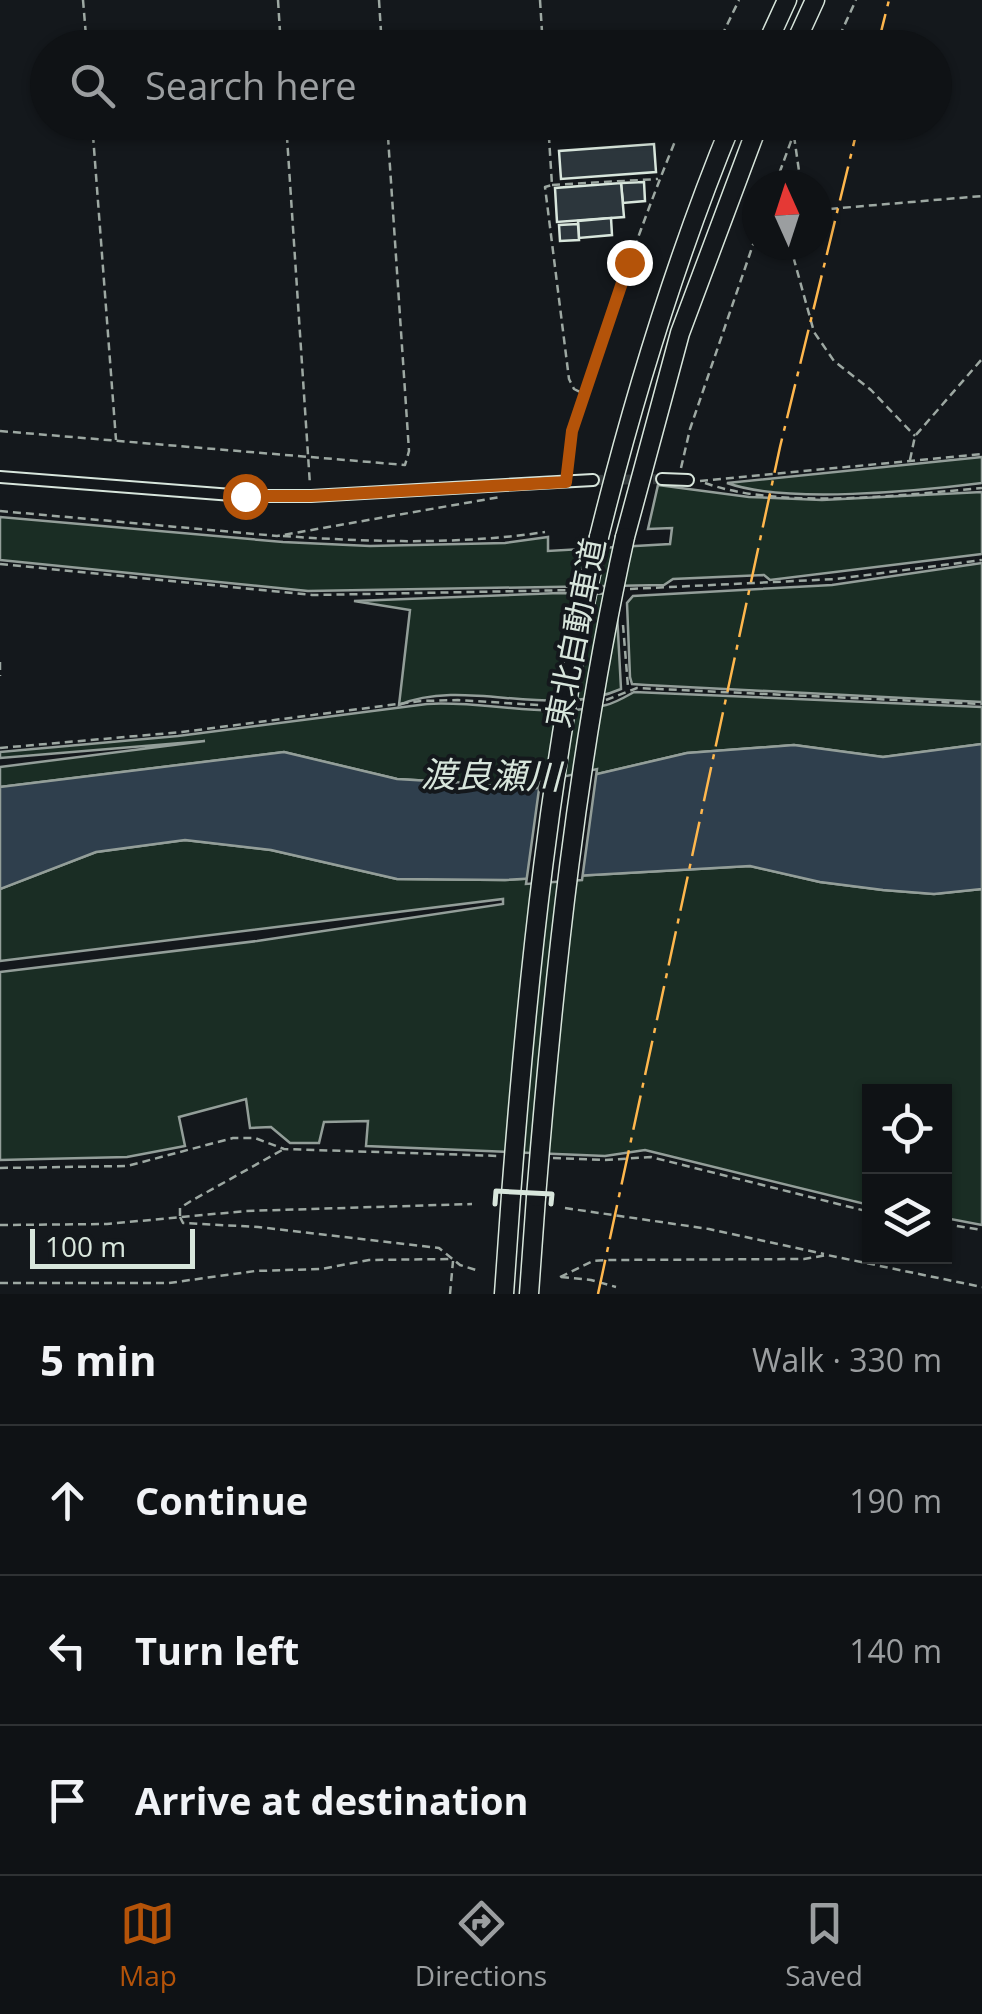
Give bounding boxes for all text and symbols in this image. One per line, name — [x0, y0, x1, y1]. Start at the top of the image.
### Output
search box — [30, 30, 952, 140]
icon: search — [65, 58, 120, 113]
text: Search here — [145, 59, 357, 111]
north arrow — [742, 170, 832, 260]
route end — [607, 240, 653, 286]
route start — [223, 474, 269, 520]
street label: 東北自動車道 — [535, 534, 614, 731]
water label: 渡良瀬川 — [421, 750, 565, 799]
map controls — [862, 1084, 952, 1264]
button: locate — [862, 1084, 952, 1174]
button: layers — [862, 1174, 952, 1264]
scale bar — [30, 1224, 195, 1268]
text: 100 m — [45, 1227, 126, 1265]
text: 5 min — [40, 1331, 157, 1388]
text: Walk · 330 m — [752, 1338, 942, 1381]
icon: ahead — [40, 1473, 95, 1528]
text: Continue — [135, 1474, 308, 1526]
text: 190 m — [849, 1479, 942, 1522]
icon: left — [40, 1623, 95, 1678]
text: Turn left — [135, 1624, 299, 1676]
text: 140 m — [849, 1629, 942, 1672]
icon: arrive — [40, 1773, 95, 1828]
text: Arrive at destination — [135, 1774, 529, 1826]
tab: Map — [119, 1896, 177, 1994]
tab: Directions — [415, 1896, 547, 1994]
tab: Saved — [785, 1896, 863, 1994]

